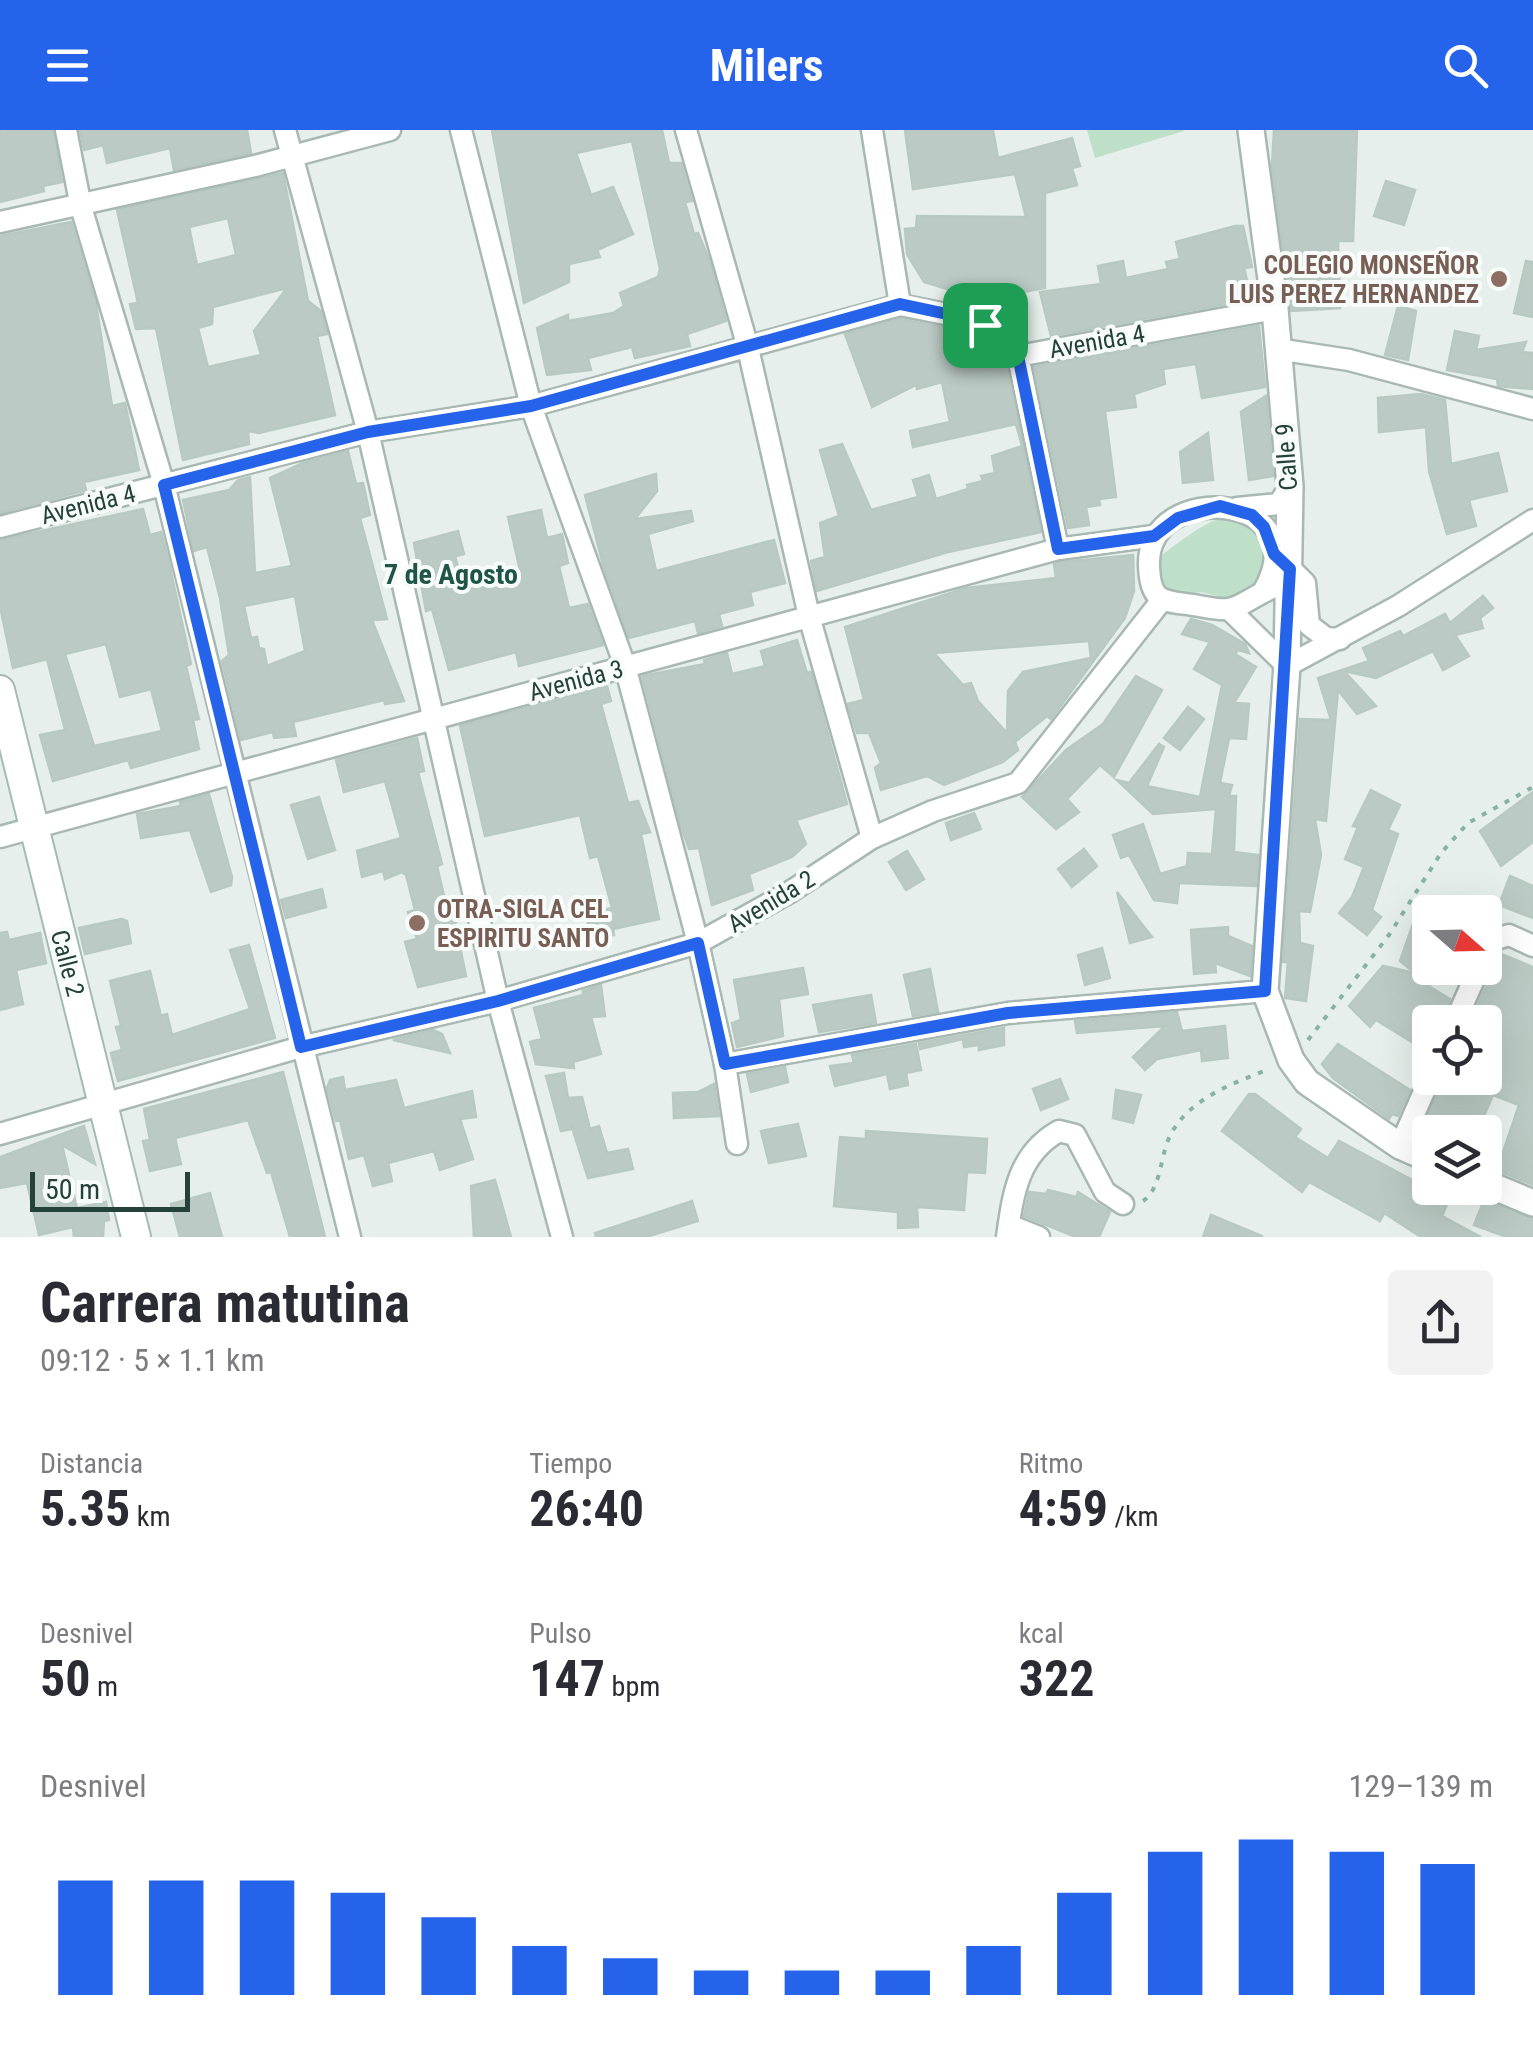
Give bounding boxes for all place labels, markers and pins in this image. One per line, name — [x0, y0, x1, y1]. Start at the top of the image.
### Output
place label: COLEGIO MONSEÑOR LUIS PEREZ HERNANDEZ — [1229, 250, 1479, 309]
marker: COLEGIO MONSEÑOR LUIS PEREZ HERNANDEZ — [1488, 268, 1510, 290]
pin — [943, 283, 1028, 368]
place label: OTRA-SIGLA CEL ESPIRITU SANTO — [437, 895, 609, 953]
marker: OTRA-SIGLA CEL ESPIRITU SANTO — [406, 912, 428, 934]

